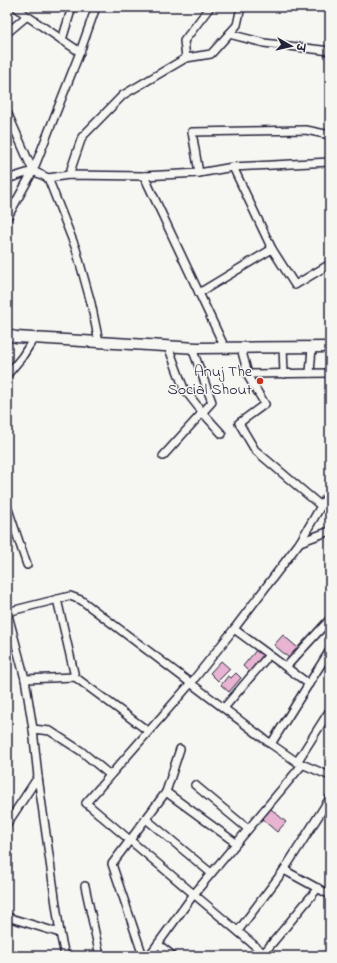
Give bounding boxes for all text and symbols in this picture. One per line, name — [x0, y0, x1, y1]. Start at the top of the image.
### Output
north arrow — [271, 26, 311, 66]
text: उ — [291, 42, 308, 54]
place label: Anuj The Social Shout — [167, 360, 253, 402]
marker: Anuj The Social Shout — [255, 376, 265, 386]

